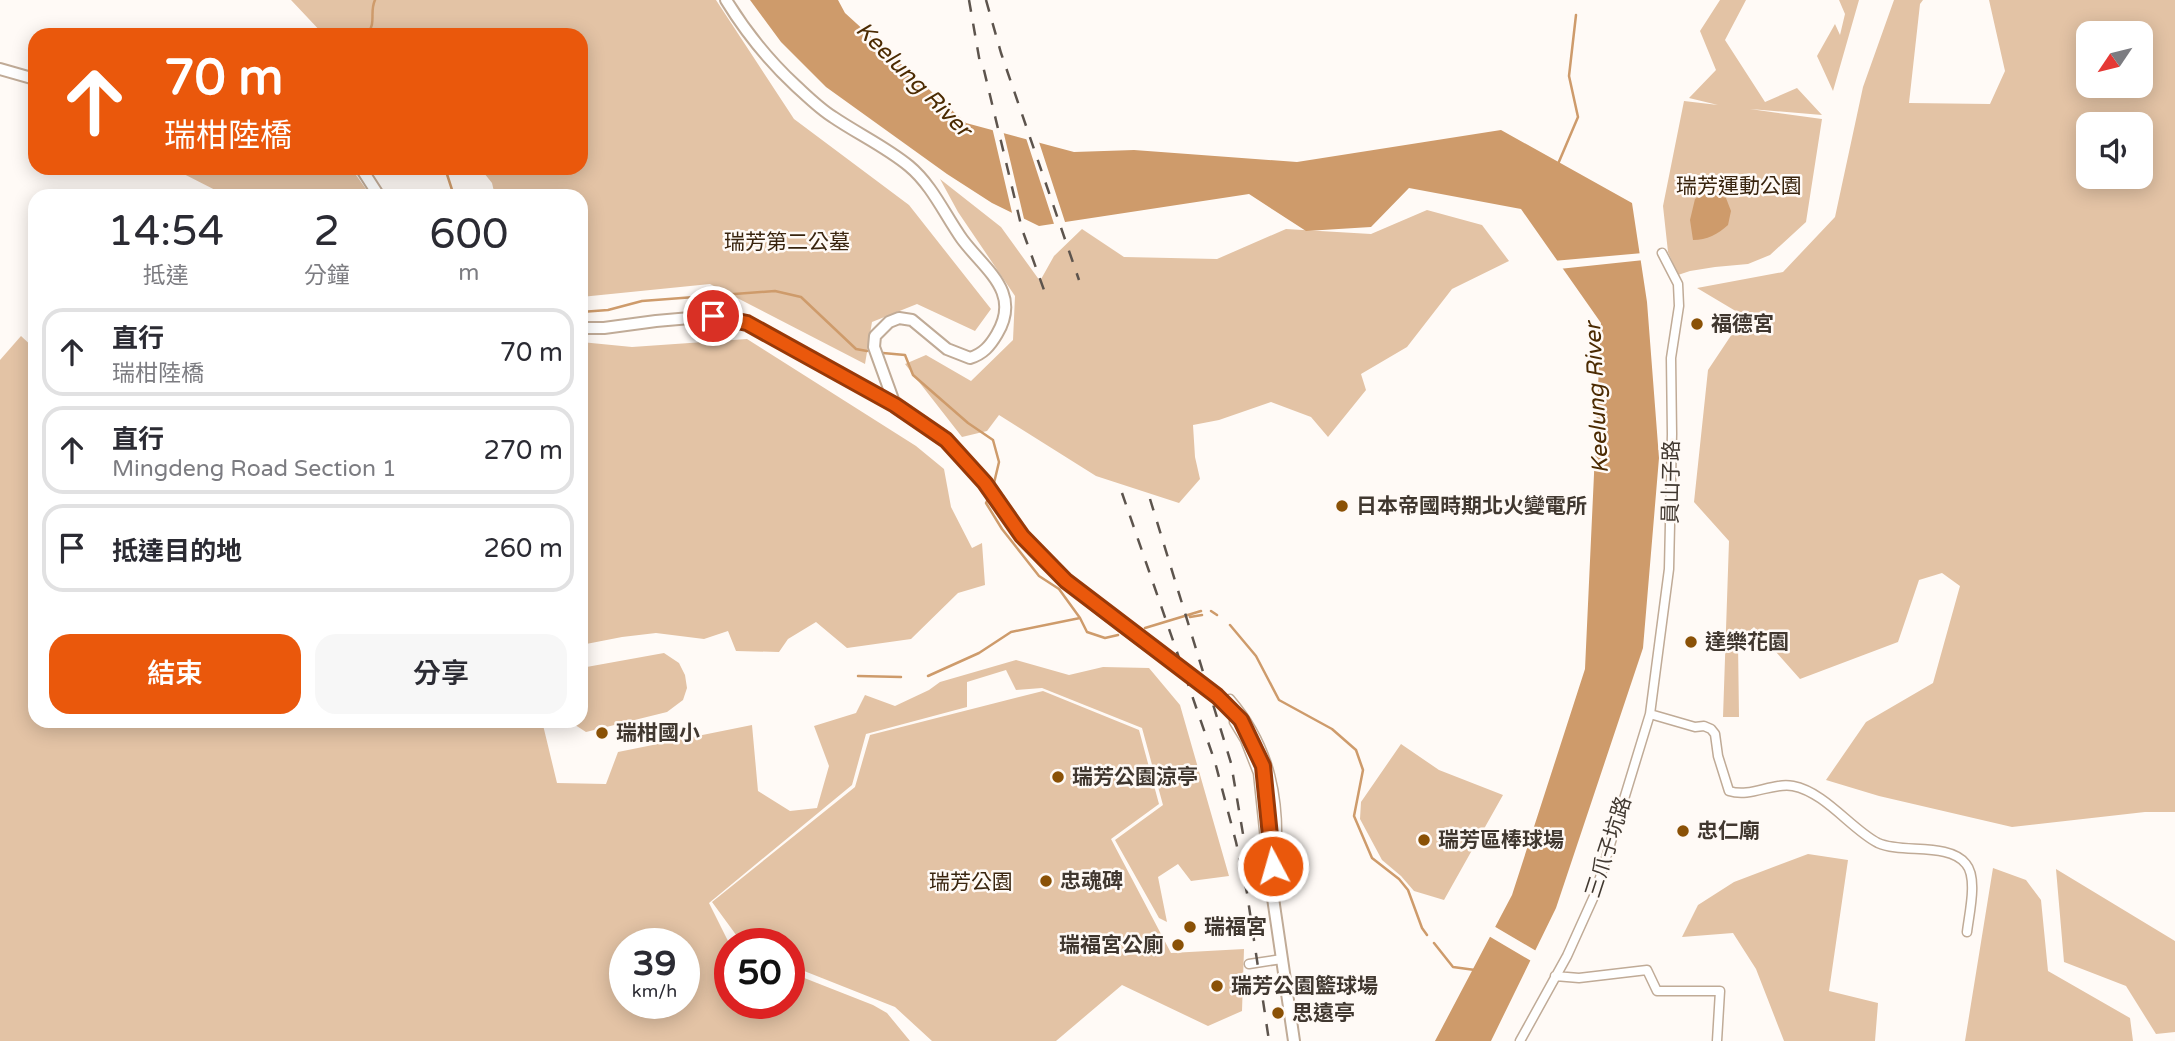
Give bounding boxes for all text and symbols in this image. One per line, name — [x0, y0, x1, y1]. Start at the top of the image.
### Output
water label: Keelung River — [850, 16, 979, 145]
north arrow — [2076, 21, 2152, 98]
map controls — [2076, 21, 2153, 189]
text: 70 m — [164, 49, 283, 108]
icon: ahead — [49, 56, 140, 147]
button: sound — [2076, 112, 2153, 189]
text: 瑞柑陸橋 — [164, 117, 292, 155]
park label: 瑞芳運動公園 — [1676, 174, 1802, 199]
text: 14:54 — [108, 206, 224, 257]
text: 2 — [313, 206, 340, 257]
text: 600 — [429, 209, 508, 260]
park label: 瑞芳第二公墓 — [724, 230, 850, 255]
text: m — [458, 259, 479, 287]
text: 抵達 — [143, 262, 189, 290]
text: 分鐘 — [304, 262, 350, 290]
pin — [683, 286, 743, 346]
icon: arrive — [694, 297, 732, 335]
place label: 福德宮 — [1711, 312, 1774, 337]
marker: 福德宮 — [1689, 316, 1705, 332]
water label: Keelung River — [1579, 318, 1615, 474]
text: 直行 — [112, 323, 164, 354]
icon: ahead — [53, 333, 91, 371]
text: 70 m — [500, 337, 563, 368]
text: 瑞柑陸橋 — [112, 360, 204, 388]
text: 直行 — [112, 424, 164, 455]
icon: ahead — [53, 431, 91, 469]
text: 270 m — [483, 435, 563, 466]
street label: 員山子路 — [1658, 440, 1685, 524]
text: Mingdeng Road Section 1 — [112, 455, 396, 483]
place label: 日本帝國時期北火變電所 — [1356, 494, 1587, 519]
marker: 日本帝國時期北火變電所 — [1334, 498, 1350, 514]
icon: arrive — [53, 529, 91, 567]
text: 260 m — [483, 533, 563, 564]
text: 抵達目的地 — [112, 536, 242, 567]
place label: 達樂花園 — [1705, 630, 1789, 655]
button: 結束 — [49, 634, 301, 714]
button: 分享 — [315, 634, 567, 714]
marker: 達樂花園 — [1683, 634, 1699, 650]
place label: 瑞柑國小 — [616, 721, 700, 746]
marker: 瑞柑國小 — [594, 725, 610, 741]
place label: 瑞芳公園涼亭 — [1072, 765, 1198, 790]
marker: 瑞芳公園涼亭 — [1050, 769, 1066, 785]
street label: 三爪子坑路 — [1580, 793, 1637, 901]
place label: 忠仁廟 — [1697, 819, 1760, 844]
marker: 忠仁廟 — [1675, 823, 1691, 839]
place label: 瑞芳區棒球場 — [1438, 828, 1564, 853]
position arrow — [1236, 829, 1310, 903]
marker: 瑞芳區棒球場 — [1416, 832, 1432, 848]
place label: 忠魂碑 — [1060, 869, 1123, 894]
park label: 瑞芳公園 — [929, 870, 1013, 895]
marker: 忠魂碑 — [1038, 873, 1054, 889]
place label: 瑞福宮 — [1204, 915, 1267, 940]
marker: 瑞福宮 — [1182, 919, 1198, 935]
speed limit sign: 50 — [714, 928, 805, 1019]
place label: 瑞福宮公廁 — [1059, 933, 1164, 958]
marker: 瑞福宮公廁 — [1170, 937, 1186, 953]
text: 39 — [633, 943, 676, 985]
place label: 瑞芳公園籃球場 — [1231, 974, 1378, 999]
marker: 瑞芳公園籃球場 — [1209, 978, 1225, 994]
text: km/h — [632, 980, 677, 1002]
place label: 思遠亭 — [1292, 1001, 1355, 1026]
marker: 思遠亭 — [1270, 1005, 1286, 1021]

